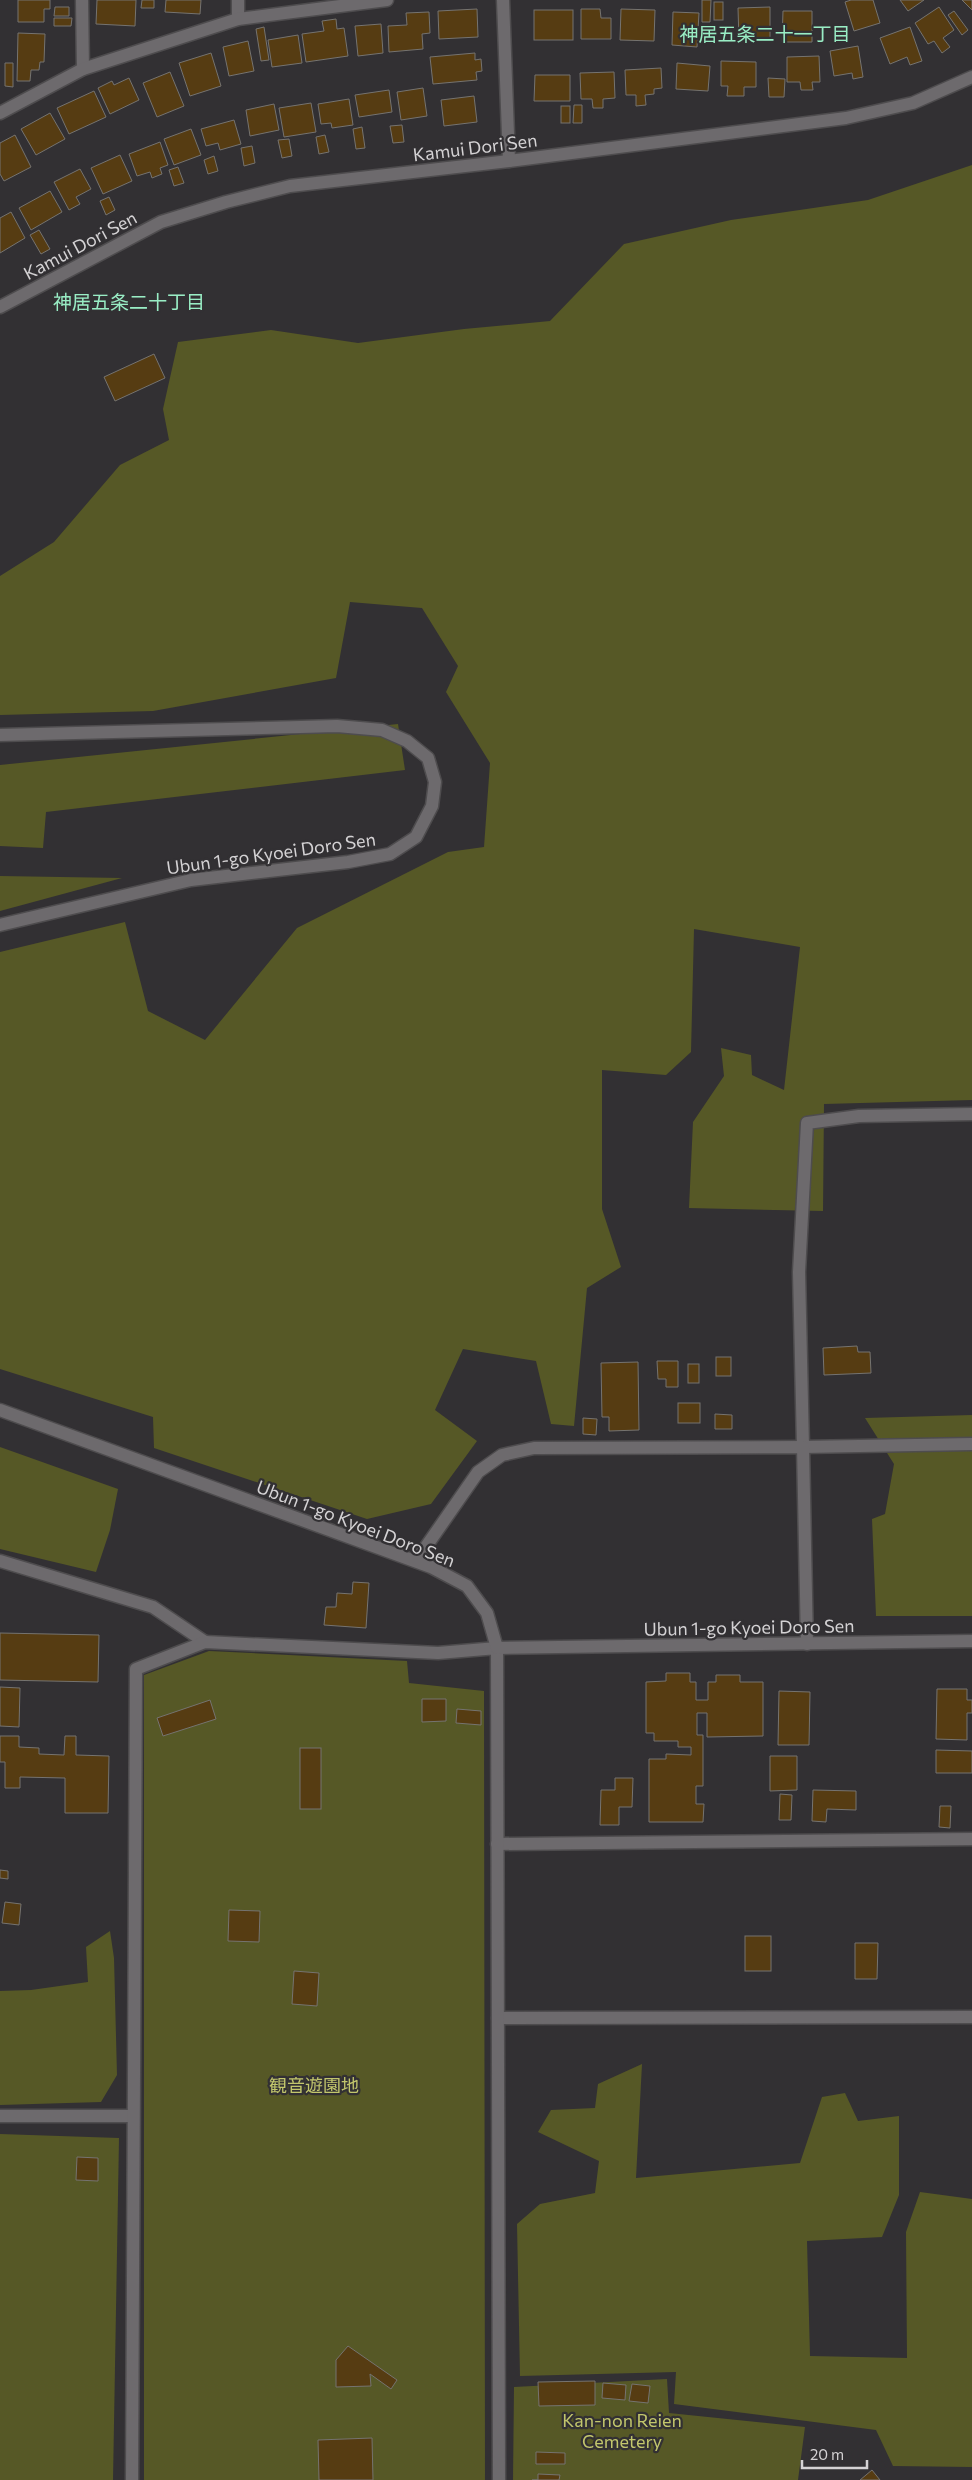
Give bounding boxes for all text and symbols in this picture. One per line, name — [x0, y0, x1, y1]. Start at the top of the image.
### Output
district label: 神居五条二十一丁目 — [679, 22, 851, 45]
street label: Kamui Dori Sen — [412, 128, 538, 166]
street label: Kamui Dori Sen — [20, 206, 140, 284]
district label: 神居五条二十丁目 — [53, 290, 205, 313]
street label: Ubun 1-go Kyoei Doro Sen — [165, 827, 377, 879]
street label: Ubun 1-go Kyoei Doro Sen — [254, 1475, 458, 1571]
street label: Ubun 1-go Kyoei Doro Sen — [643, 1614, 855, 1640]
park label: 観音遊園地 — [269, 2074, 359, 2096]
park label: Kan-non Reien Cemetery — [562, 2409, 682, 2452]
scale bar — [802, 2438, 867, 2470]
text: 20 m — [810, 2445, 844, 2463]

